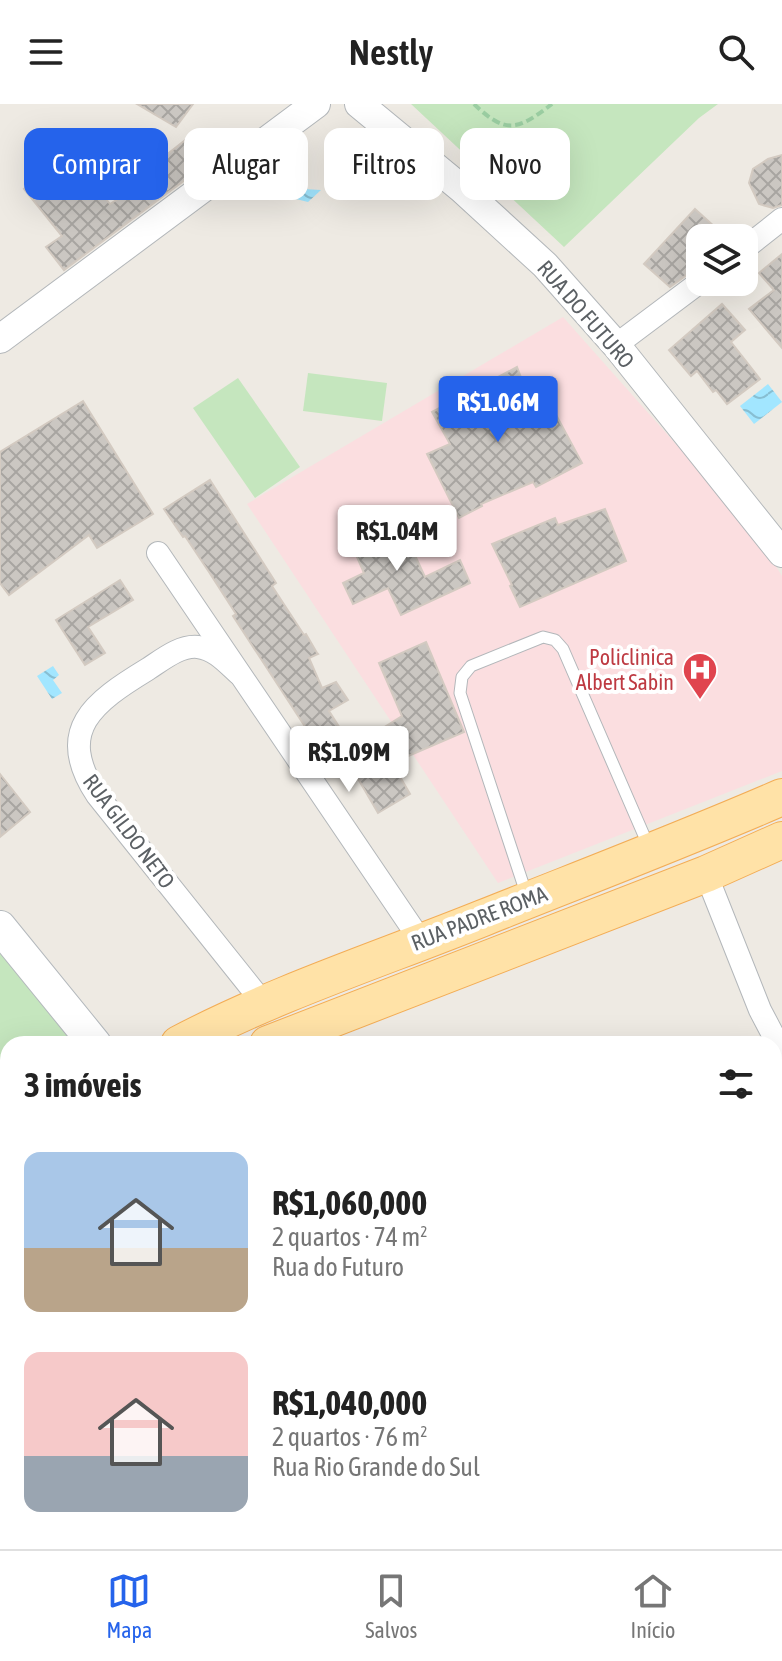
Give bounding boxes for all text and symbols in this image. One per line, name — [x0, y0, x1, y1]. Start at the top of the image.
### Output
icon: menu — [24, 30, 68, 74]
icon: search — [714, 30, 758, 74]
text: Nestly — [349, 31, 433, 73]
chip: Comprar — [24, 128, 168, 200]
chip: Alugar — [184, 128, 308, 200]
chip: Filtros — [324, 128, 444, 200]
chip: Novo — [460, 128, 570, 200]
map controls — [686, 224, 758, 296]
button: layers — [686, 224, 758, 296]
street label: RUA DO FUTURO — [532, 255, 640, 373]
pin: R$1.06M — [424, 376, 572, 444]
text: R$1.06M — [457, 387, 539, 417]
pin: R$1.04M — [323, 505, 471, 573]
text: R$1.04M — [356, 516, 438, 546]
place label: Policlinica Albert Sabin — [576, 644, 674, 695]
hospital icon: Policlinica Albert Sabin — [681, 651, 719, 701]
pin: R$1.09M — [275, 726, 423, 794]
text: R$1.09M — [308, 737, 390, 767]
street label: RUA GILDO NETO — [78, 769, 180, 893]
street label: RUA PADRE ROMA — [407, 880, 551, 956]
icon: filters — [714, 1062, 758, 1106]
text: 3 imóveis — [24, 1065, 142, 1104]
text: R$1,060,000 — [272, 1183, 427, 1222]
icon: home — [88, 1184, 184, 1280]
text: 2 quartos · 74 m² — [272, 1222, 427, 1252]
text: Rua do Futuro — [272, 1252, 404, 1282]
text: R$1,040,000 — [272, 1383, 427, 1422]
icon: home — [88, 1384, 184, 1480]
text: 2 quartos · 76 m² — [272, 1422, 427, 1452]
text: Rua Rio Grande do Sul — [272, 1452, 480, 1482]
tab: Mapa — [107, 1569, 152, 1643]
tab: Salvos — [365, 1569, 417, 1643]
tab: Início — [631, 1569, 675, 1643]

